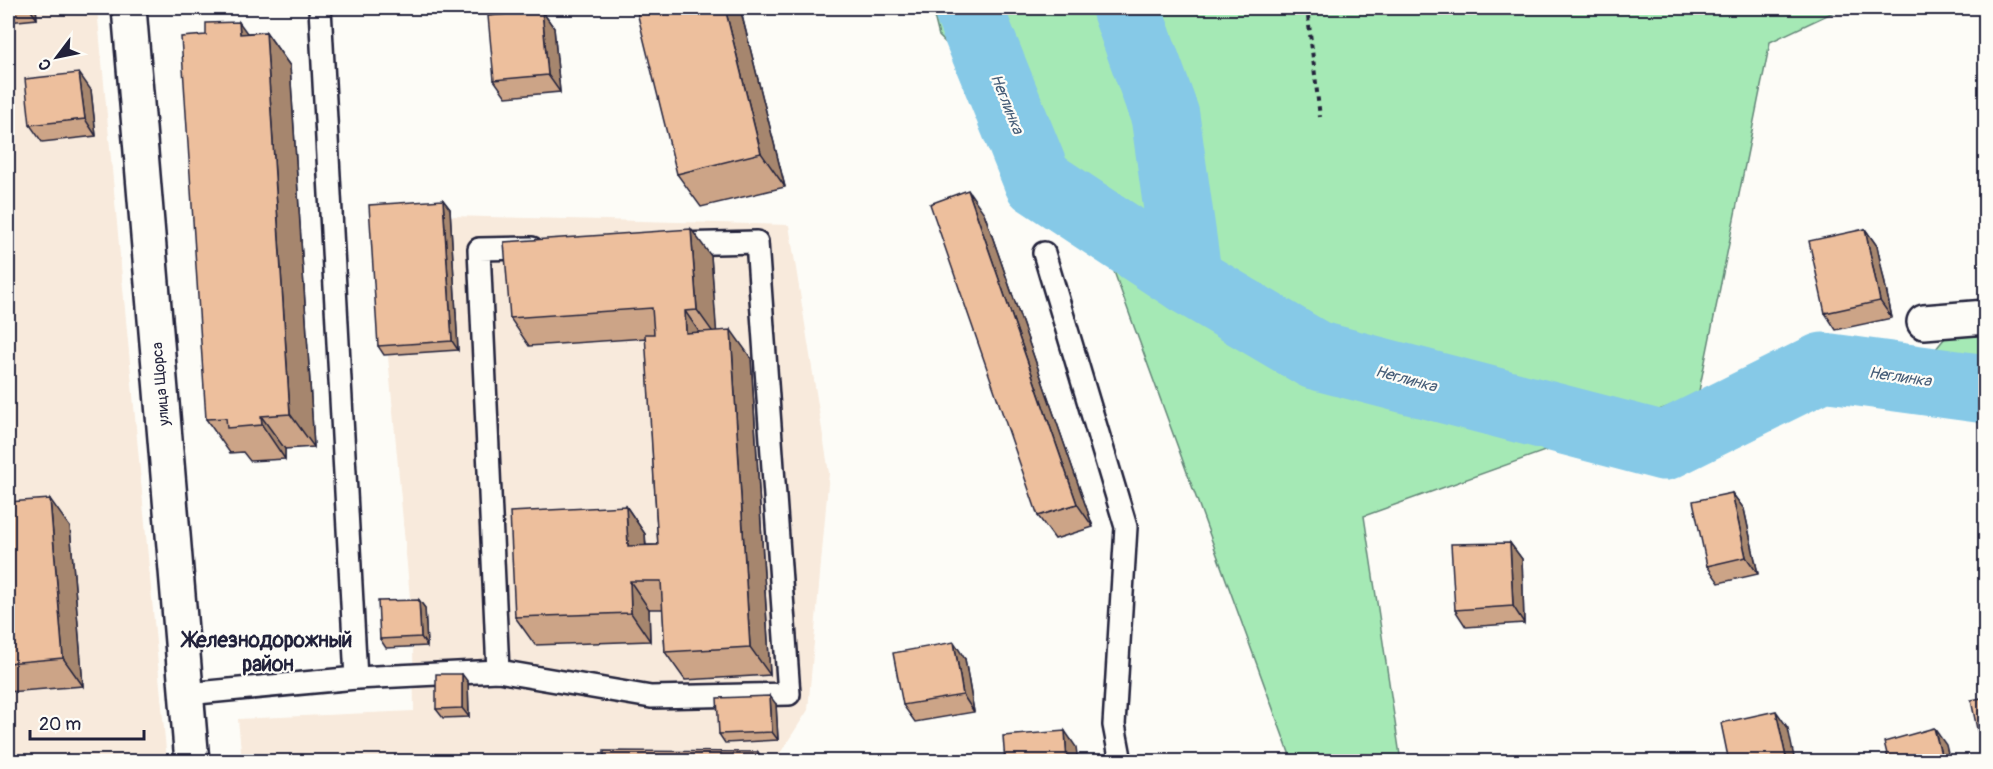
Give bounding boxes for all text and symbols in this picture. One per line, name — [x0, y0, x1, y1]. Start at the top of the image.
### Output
north arrow — [27, 27, 87, 87]
text: С — [34, 55, 56, 74]
water label: Неглинка — [986, 71, 1029, 138]
street label: улица Щорса — [148, 341, 174, 428]
water label: Неглинка — [1373, 361, 1440, 397]
water label: Неглинка — [1868, 363, 1934, 391]
district label: Железнодорожный район — [180, 627, 352, 678]
scale bar — [30, 703, 144, 741]
text: 20 m — [39, 713, 81, 736]

